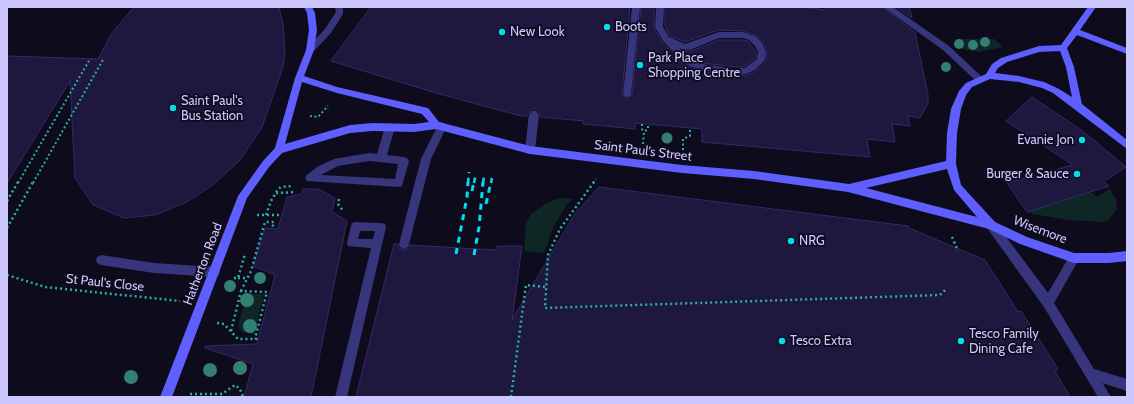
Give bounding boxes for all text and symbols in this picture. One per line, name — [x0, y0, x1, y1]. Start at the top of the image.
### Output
place label: Boots — [615, 19, 647, 35]
marker: Boots — [602, 22, 612, 32]
place label: New Look — [510, 24, 564, 40]
marker: New Look — [497, 27, 507, 37]
place label: Park Place Shopping Centre — [648, 50, 740, 81]
marker: Park Place Shopping Centre — [635, 60, 645, 70]
place label: Saint Paul's Bus Station — [181, 93, 243, 124]
marker: Saint Paul's Bus Station — [168, 103, 178, 113]
place label: Evanie Jon — [1017, 132, 1074, 148]
marker: Evanie Jon — [1077, 135, 1087, 145]
street label: Saint Paul's Street — [593, 137, 693, 165]
place label: Burger & Sauce — [986, 166, 1069, 182]
marker: Burger & Sauce — [1072, 169, 1082, 179]
street label: Wisemore — [1011, 213, 1069, 247]
street label: Hatherton Road — [180, 220, 226, 308]
place label: NRG — [799, 233, 825, 249]
marker: NRG — [786, 236, 796, 246]
street label: St Paul's Close — [65, 271, 145, 295]
place label: Tesco Family Dining Cafe — [969, 326, 1039, 357]
place label: Tesco Extra — [790, 333, 852, 349]
marker: Tesco Extra — [777, 336, 787, 346]
marker: Tesco Family Dining Cafe — [956, 336, 966, 346]

